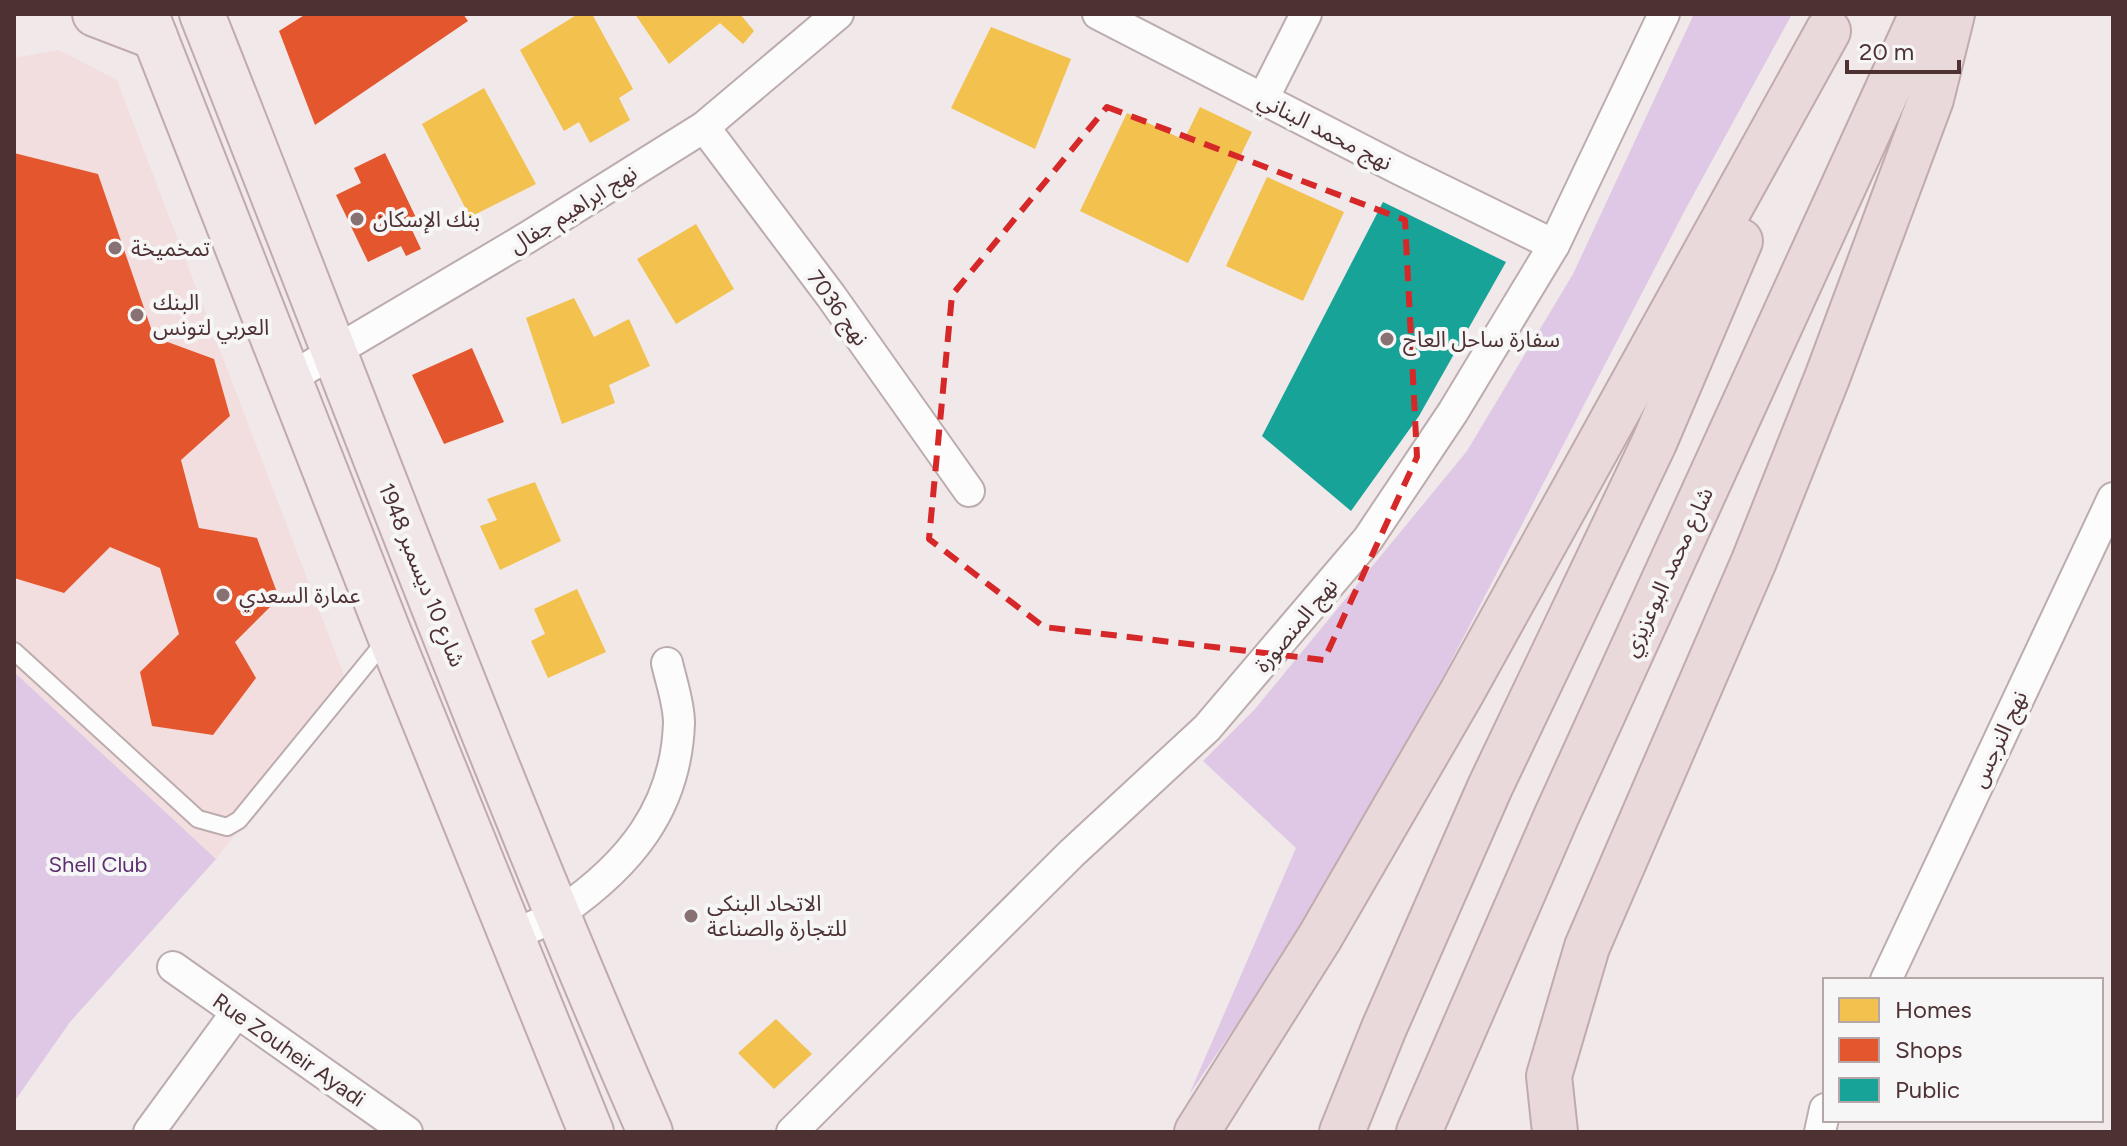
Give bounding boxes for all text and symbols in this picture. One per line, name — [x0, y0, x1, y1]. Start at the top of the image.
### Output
scale bar — [1847, 24, 1959, 74]
text: 20 m — [1859, 37, 1914, 66]
street label: نهج محمد البناني — [1252, 86, 1397, 179]
street label: نهج ابراهيم جفال — [504, 159, 643, 262]
place label: بنك الإسكان — [373, 206, 480, 234]
marker: بنك الإسكان — [348, 210, 366, 228]
place label: تمخميخة — [131, 235, 210, 262]
marker: تمخميخة — [106, 239, 124, 257]
street label: نهج 7036 — [799, 265, 875, 353]
place label: البنك العربي لتونس — [153, 289, 269, 344]
marker: البنك العربي لتونس — [128, 306, 146, 324]
place label: سفارة ساحل العاج — [1403, 326, 1560, 356]
marker: سفارة ساحل العاج — [1378, 330, 1396, 348]
street label: شارع 10 ديسمبر 1948 — [370, 479, 471, 672]
street label: شارع محمد البوعزيزي — [1617, 483, 1722, 662]
street label: نهج المنصورة — [1249, 572, 1346, 680]
place label: عمارة السعدي — [239, 582, 360, 612]
marker: عمارة السعدي — [214, 586, 232, 604]
street label: نهج النرجس — [1965, 686, 2036, 793]
park label: Shell Club — [49, 851, 147, 878]
place label: الاتحاد البنكي للتجارة والصناعة — [707, 890, 847, 942]
marker: الاتحاد البنكي للتجارة والصناعة — [682, 907, 700, 925]
legend — [1823, 978, 2103, 1122]
street label: Rue Zouheir Ayadi — [208, 987, 370, 1113]
text: Homes — [1895, 995, 1972, 1024]
text: Shops — [1895, 1035, 1962, 1064]
text: Public — [1895, 1075, 1960, 1104]

